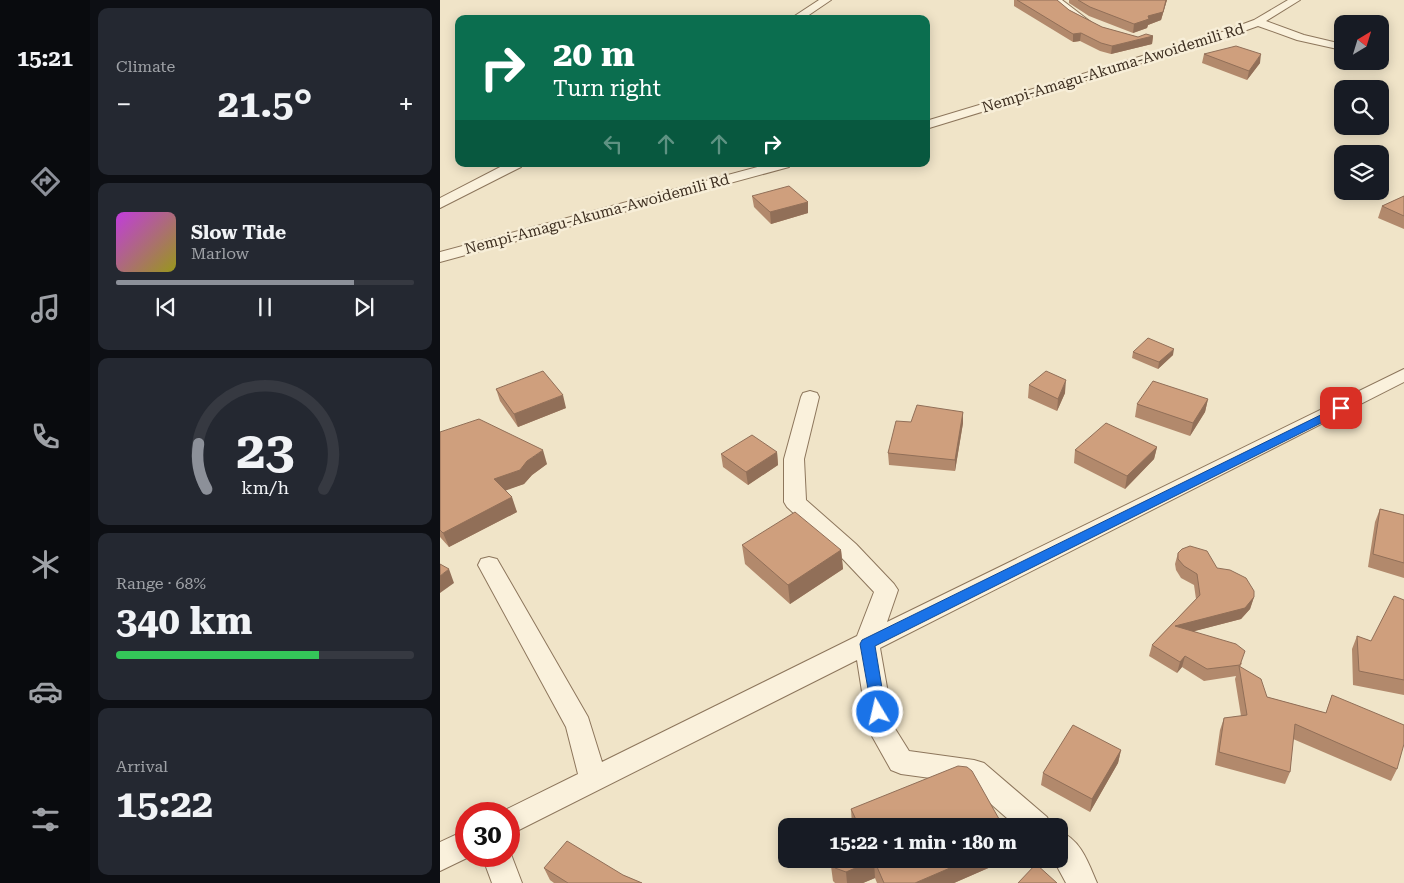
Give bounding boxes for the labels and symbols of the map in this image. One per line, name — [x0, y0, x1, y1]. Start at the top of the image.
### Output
north arrow — [1334, 15, 1389, 70]
street label: Nempi-Amagu-Akuma-Awoidemili Rd — [980, 19, 1247, 117]
street label: Nempi-Amagu-Akuma-Awoidemili Rd — [463, 170, 732, 258]
pin — [1320, 387, 1362, 429]
position arrow — [851, 685, 903, 737]
speed limit sign: 30 — [455, 802, 520, 867]

